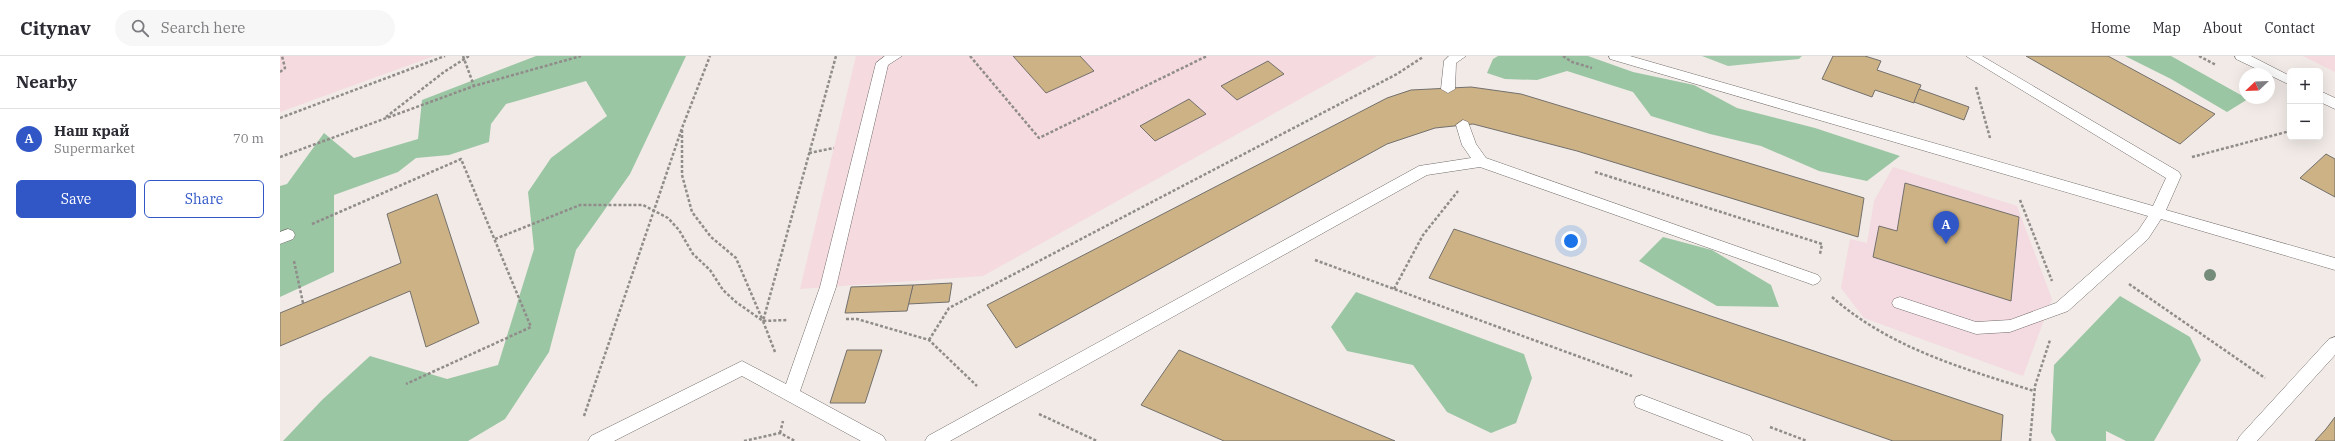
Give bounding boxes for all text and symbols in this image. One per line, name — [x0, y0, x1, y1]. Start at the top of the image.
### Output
search box — [115, 10, 395, 46]
text: Citynav — [20, 16, 91, 40]
icon: search — [129, 17, 151, 39]
text: Search here — [161, 18, 245, 37]
text: Home — [2091, 19, 2130, 37]
text: Map — [2152, 19, 2181, 37]
text: About — [2203, 19, 2242, 37]
text: Contact — [2264, 19, 2315, 37]
north arrow — [2239, 68, 2275, 104]
map controls — [2287, 68, 2323, 140]
button: + — [2287, 68, 2323, 104]
text: Nearby — [16, 71, 77, 93]
button: − — [2287, 104, 2323, 140]
text: Наш край — [54, 121, 130, 140]
text: A — [24, 130, 34, 147]
text: 70 m — [233, 130, 264, 147]
text: Supermarket — [54, 140, 135, 157]
button: Save — [16, 180, 136, 218]
button: Share — [144, 180, 264, 218]
pin: A — [1933, 211, 1959, 244]
your location — [1561, 231, 1581, 251]

